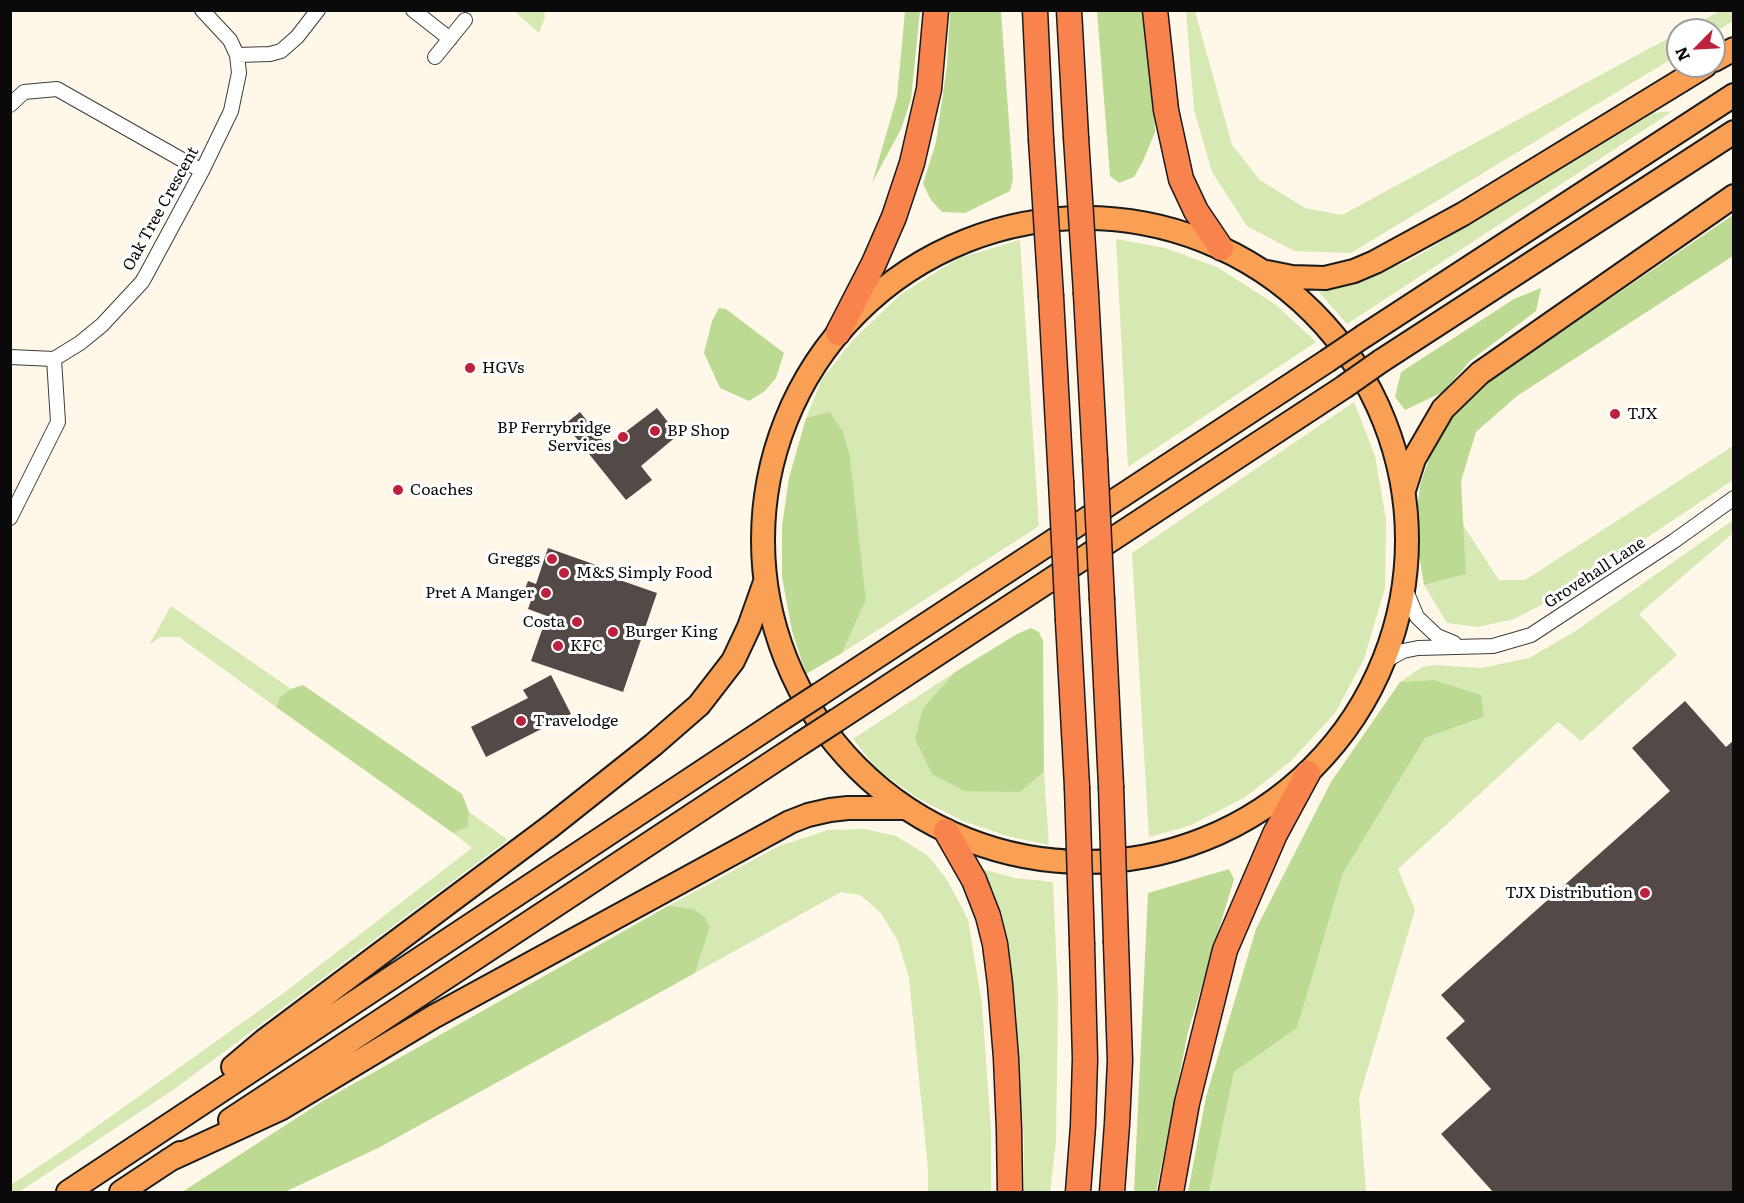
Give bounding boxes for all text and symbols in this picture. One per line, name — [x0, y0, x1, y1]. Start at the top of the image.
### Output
north arrow — [1666, 18, 1726, 78]
text: N — [1668, 43, 1695, 66]
street label: Oak Tree Crescent — [119, 144, 203, 274]
place label: HGVs — [482, 358, 524, 378]
marker: HGVs — [463, 361, 477, 375]
place label: TJX — [1627, 404, 1657, 424]
marker: TJX — [1608, 407, 1622, 421]
place label: BP Ferrybridge Services — [497, 418, 611, 456]
place label: BP Shop — [667, 421, 730, 441]
marker: BP Shop — [648, 424, 662, 438]
marker: BP Ferrybridge Services — [616, 430, 630, 444]
place label: Coaches — [410, 480, 473, 500]
marker: Coaches — [391, 483, 405, 497]
street label: Grovehall Lane — [1541, 533, 1649, 613]
place label: Greggs — [487, 549, 540, 569]
marker: Greggs — [545, 552, 559, 566]
place label: M&S Simply Food — [576, 563, 713, 583]
marker: M&S Simply Food — [557, 566, 571, 580]
place label: Pret A Manger — [425, 583, 534, 603]
marker: Pret A Manger — [539, 586, 553, 600]
place label: Costa — [523, 612, 565, 632]
marker: Costa — [570, 615, 584, 629]
place label: Burger King — [625, 622, 718, 642]
marker: Burger King — [606, 625, 620, 639]
place label: KFC — [570, 636, 603, 656]
marker: KFC — [551, 639, 565, 653]
place label: Travelodge — [533, 711, 618, 731]
marker: Travelodge — [514, 714, 528, 728]
place label: TJX Distribution — [1505, 883, 1633, 903]
marker: TJX Distribution — [1638, 886, 1652, 900]

